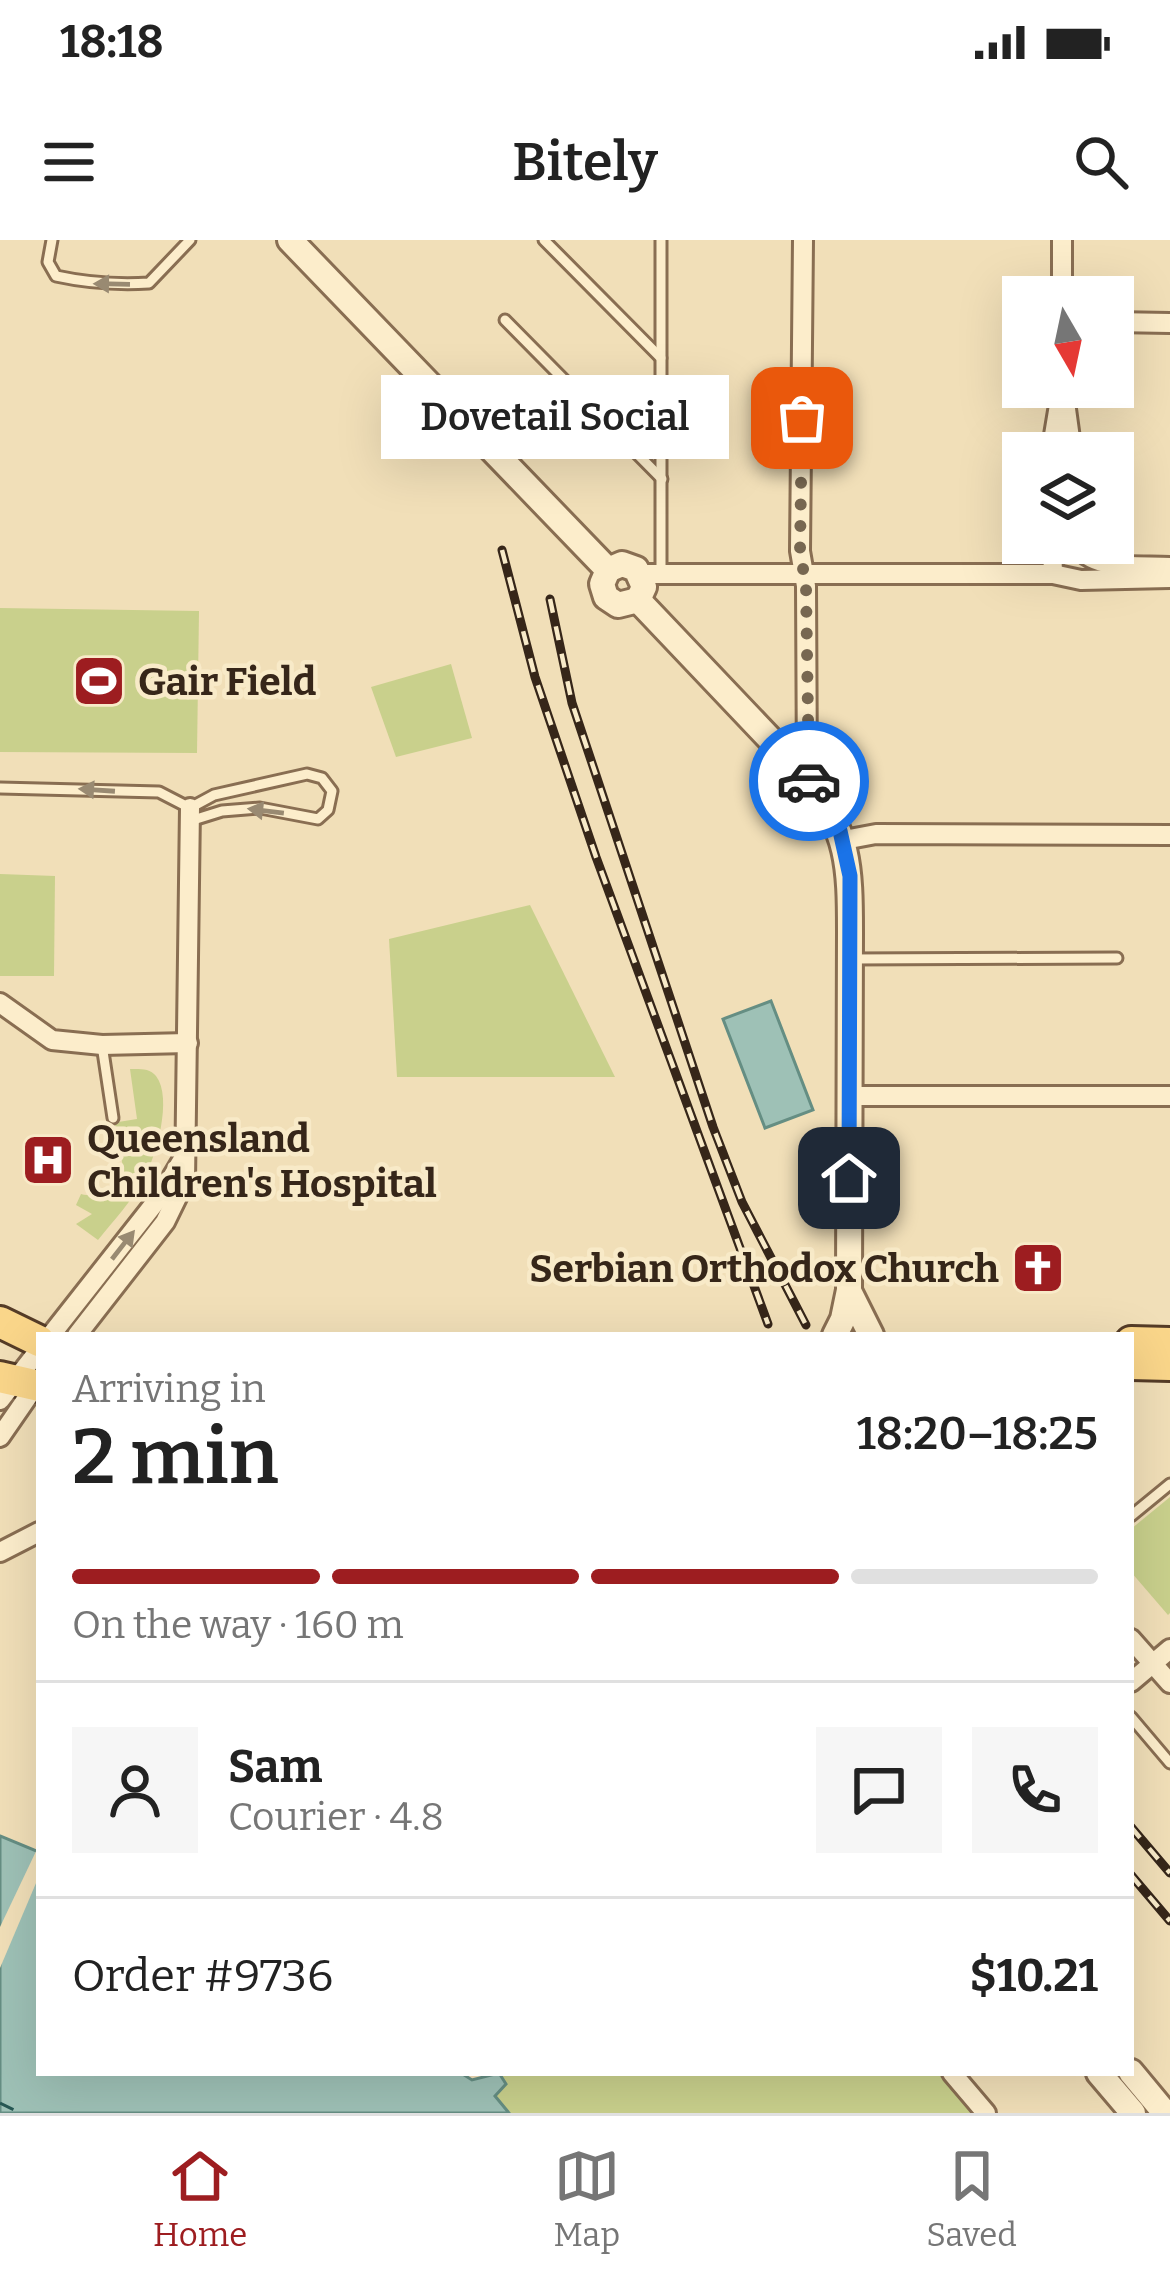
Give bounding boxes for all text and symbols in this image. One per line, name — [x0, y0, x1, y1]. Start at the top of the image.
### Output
text: 18:18 — [60, 15, 164, 69]
icon: menu — [36, 129, 102, 195]
icon: search — [1068, 129, 1134, 195]
text: Bitely — [512, 130, 658, 194]
one-way arrow — [92, 274, 130, 293]
north arrow — [1002, 276, 1134, 408]
map controls — [1002, 276, 1134, 564]
pin — [751, 367, 853, 469]
callout: Dovetail Social — [382, 376, 730, 460]
icon: bag — [769, 385, 835, 451]
text: Dovetail Social — [420, 394, 690, 440]
button: layers — [1002, 432, 1134, 564]
sports icon: Gair Field — [71, 653, 127, 709]
place label: Gair Field — [138, 659, 316, 705]
courier — [749, 721, 869, 841]
icon: car — [776, 748, 842, 814]
one-way arrow — [78, 780, 116, 799]
one-way arrow — [246, 801, 284, 820]
place label: Queensland Children's Hospital — [87, 1116, 437, 1207]
pin — [798, 1127, 900, 1229]
hospital icon: Queensland Children's Hospital — [20, 1132, 76, 1188]
icon: home — [816, 1145, 882, 1211]
one-way arrow — [110, 1229, 135, 1260]
church icon: Serbian Orthodox Church — [1010, 1240, 1066, 1296]
place label: Serbian Orthodox Church — [529, 1246, 999, 1292]
text: Arriving in — [72, 1366, 266, 1412]
text: 18:20–18:25 — [857, 1407, 1098, 1461]
text: 2 min — [72, 1410, 279, 1504]
text: On the way · 160 m — [72, 1602, 404, 1648]
button: person — [72, 1727, 198, 1853]
button: chat — [816, 1727, 942, 1853]
button: phone — [972, 1727, 1098, 1853]
text: Sam — [228, 1740, 322, 1794]
text: Courier · 4.8 — [228, 1794, 444, 1840]
text: Order #9736 — [72, 1949, 333, 2003]
text: $10.21 — [970, 1949, 1098, 2003]
tab: Home — [153, 2143, 247, 2255]
tab: Map — [553, 2143, 620, 2255]
tab: Saved — [926, 2143, 1017, 2255]

